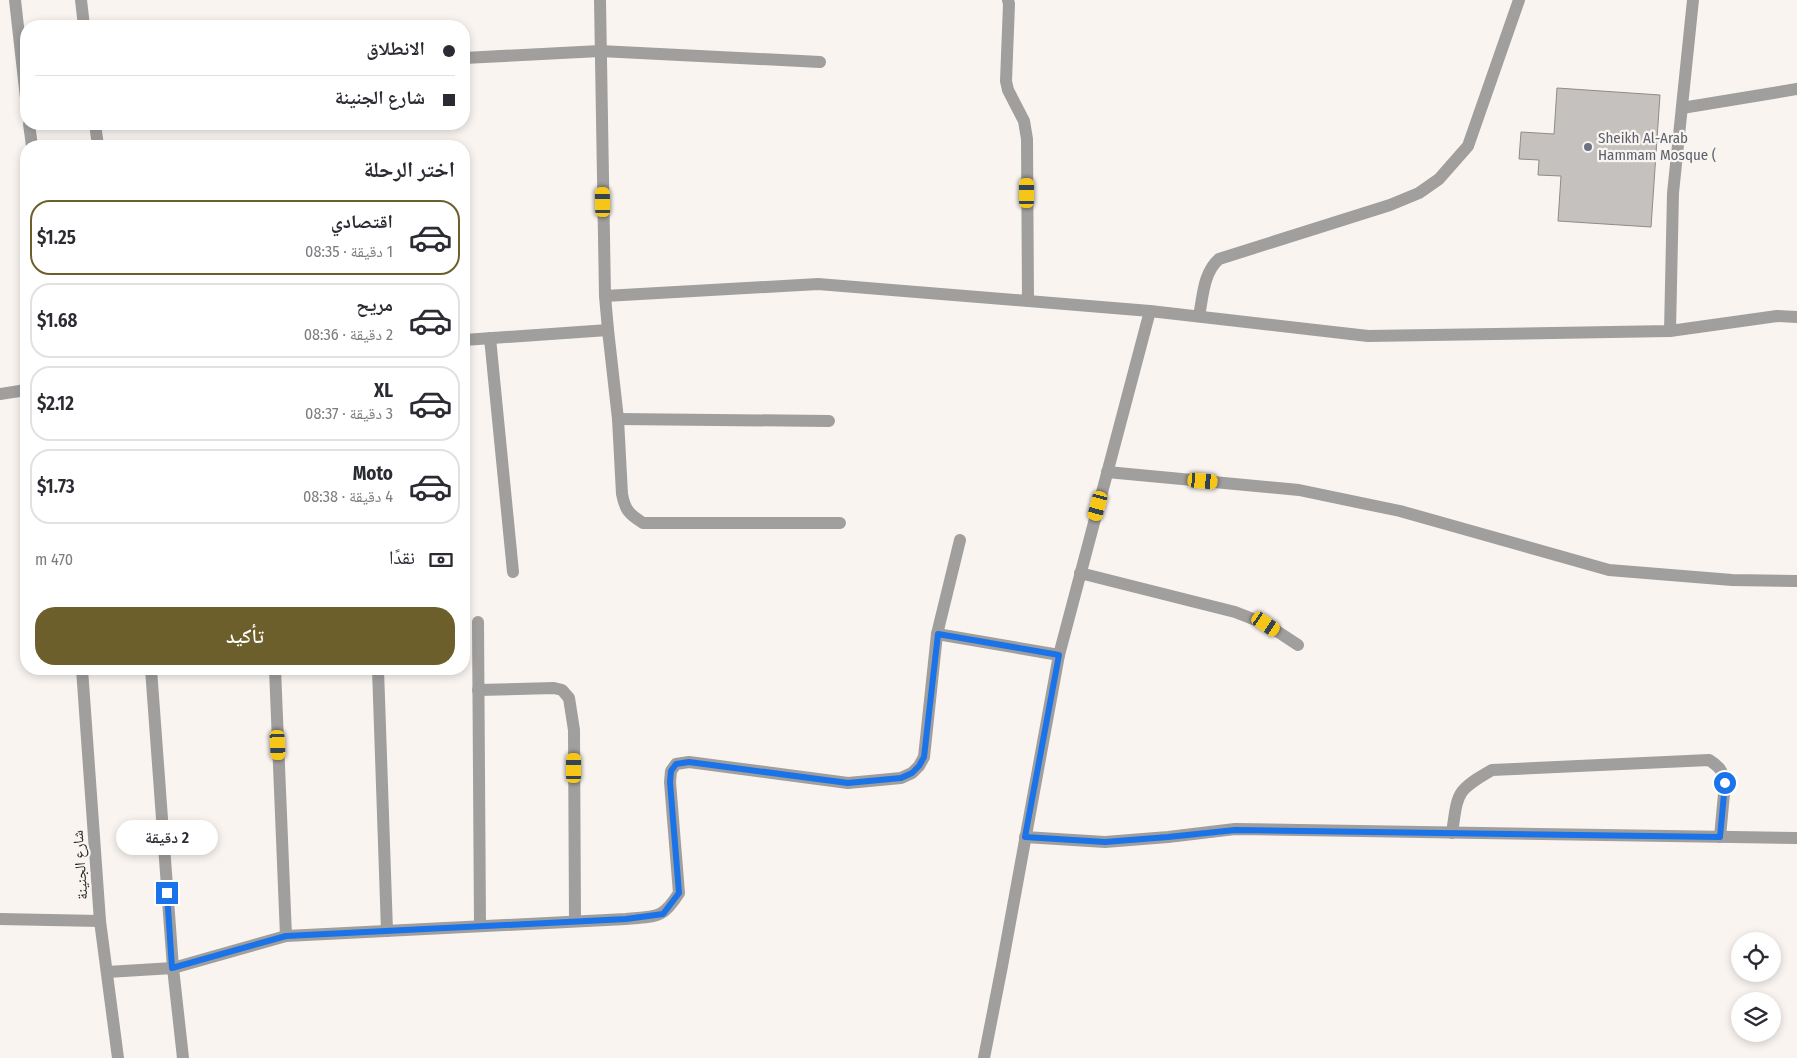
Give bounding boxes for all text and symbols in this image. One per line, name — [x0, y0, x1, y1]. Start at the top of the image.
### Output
text: الانطلاق — [366, 37, 425, 60]
text: شارع الجنينة — [335, 86, 425, 109]
place label: Sheikh Al-Arab Hammam Mosque ( — [1598, 129, 1716, 164]
marker: Sheikh Al-Arab Hammam Mosque ( — [1582, 141, 1594, 153]
text: اختر الرحلة — [364, 156, 455, 183]
car — [1019, 178, 1034, 208]
car — [595, 187, 610, 217]
text: اقتصادي — [331, 210, 393, 233]
icon: car — [408, 215, 453, 260]
text: $1.25 — [37, 226, 76, 249]
text: 1 دقيقة · 08:35 — [305, 242, 393, 261]
text: مريح — [356, 293, 393, 316]
icon: car — [408, 298, 453, 343]
text: $1.68 — [37, 309, 78, 332]
text: 2 دقيقة · 08:36 — [304, 325, 393, 344]
text: XL — [374, 379, 393, 402]
icon: car — [408, 381, 453, 426]
text: $2.12 — [37, 392, 74, 415]
text: 3 دقيقة · 08:37 — [305, 404, 393, 423]
text: Moto — [353, 462, 393, 485]
icon: car — [408, 464, 453, 509]
car — [1187, 472, 1218, 490]
text: $1.73 — [37, 475, 75, 498]
text: 4 دقيقة · 08:38 — [303, 487, 393, 506]
car — [1086, 490, 1109, 522]
text: نقدًا — [389, 546, 415, 569]
icon: cash — [427, 546, 455, 574]
text: 470 m — [35, 550, 73, 569]
button: تأكيد — [35, 607, 455, 665]
car — [1249, 609, 1282, 639]
car — [269, 730, 286, 760]
car — [566, 753, 581, 783]
route start — [1714, 772, 1736, 794]
callout: 2 دقيقة — [116, 820, 218, 856]
text: 2 دقيقة — [145, 828, 189, 847]
street label: شارع الجنينة — [69, 829, 92, 900]
route end — [156, 882, 178, 904]
map controls — [1731, 932, 1781, 1042]
button: locate — [1731, 932, 1781, 982]
button: layers — [1731, 992, 1781, 1042]

